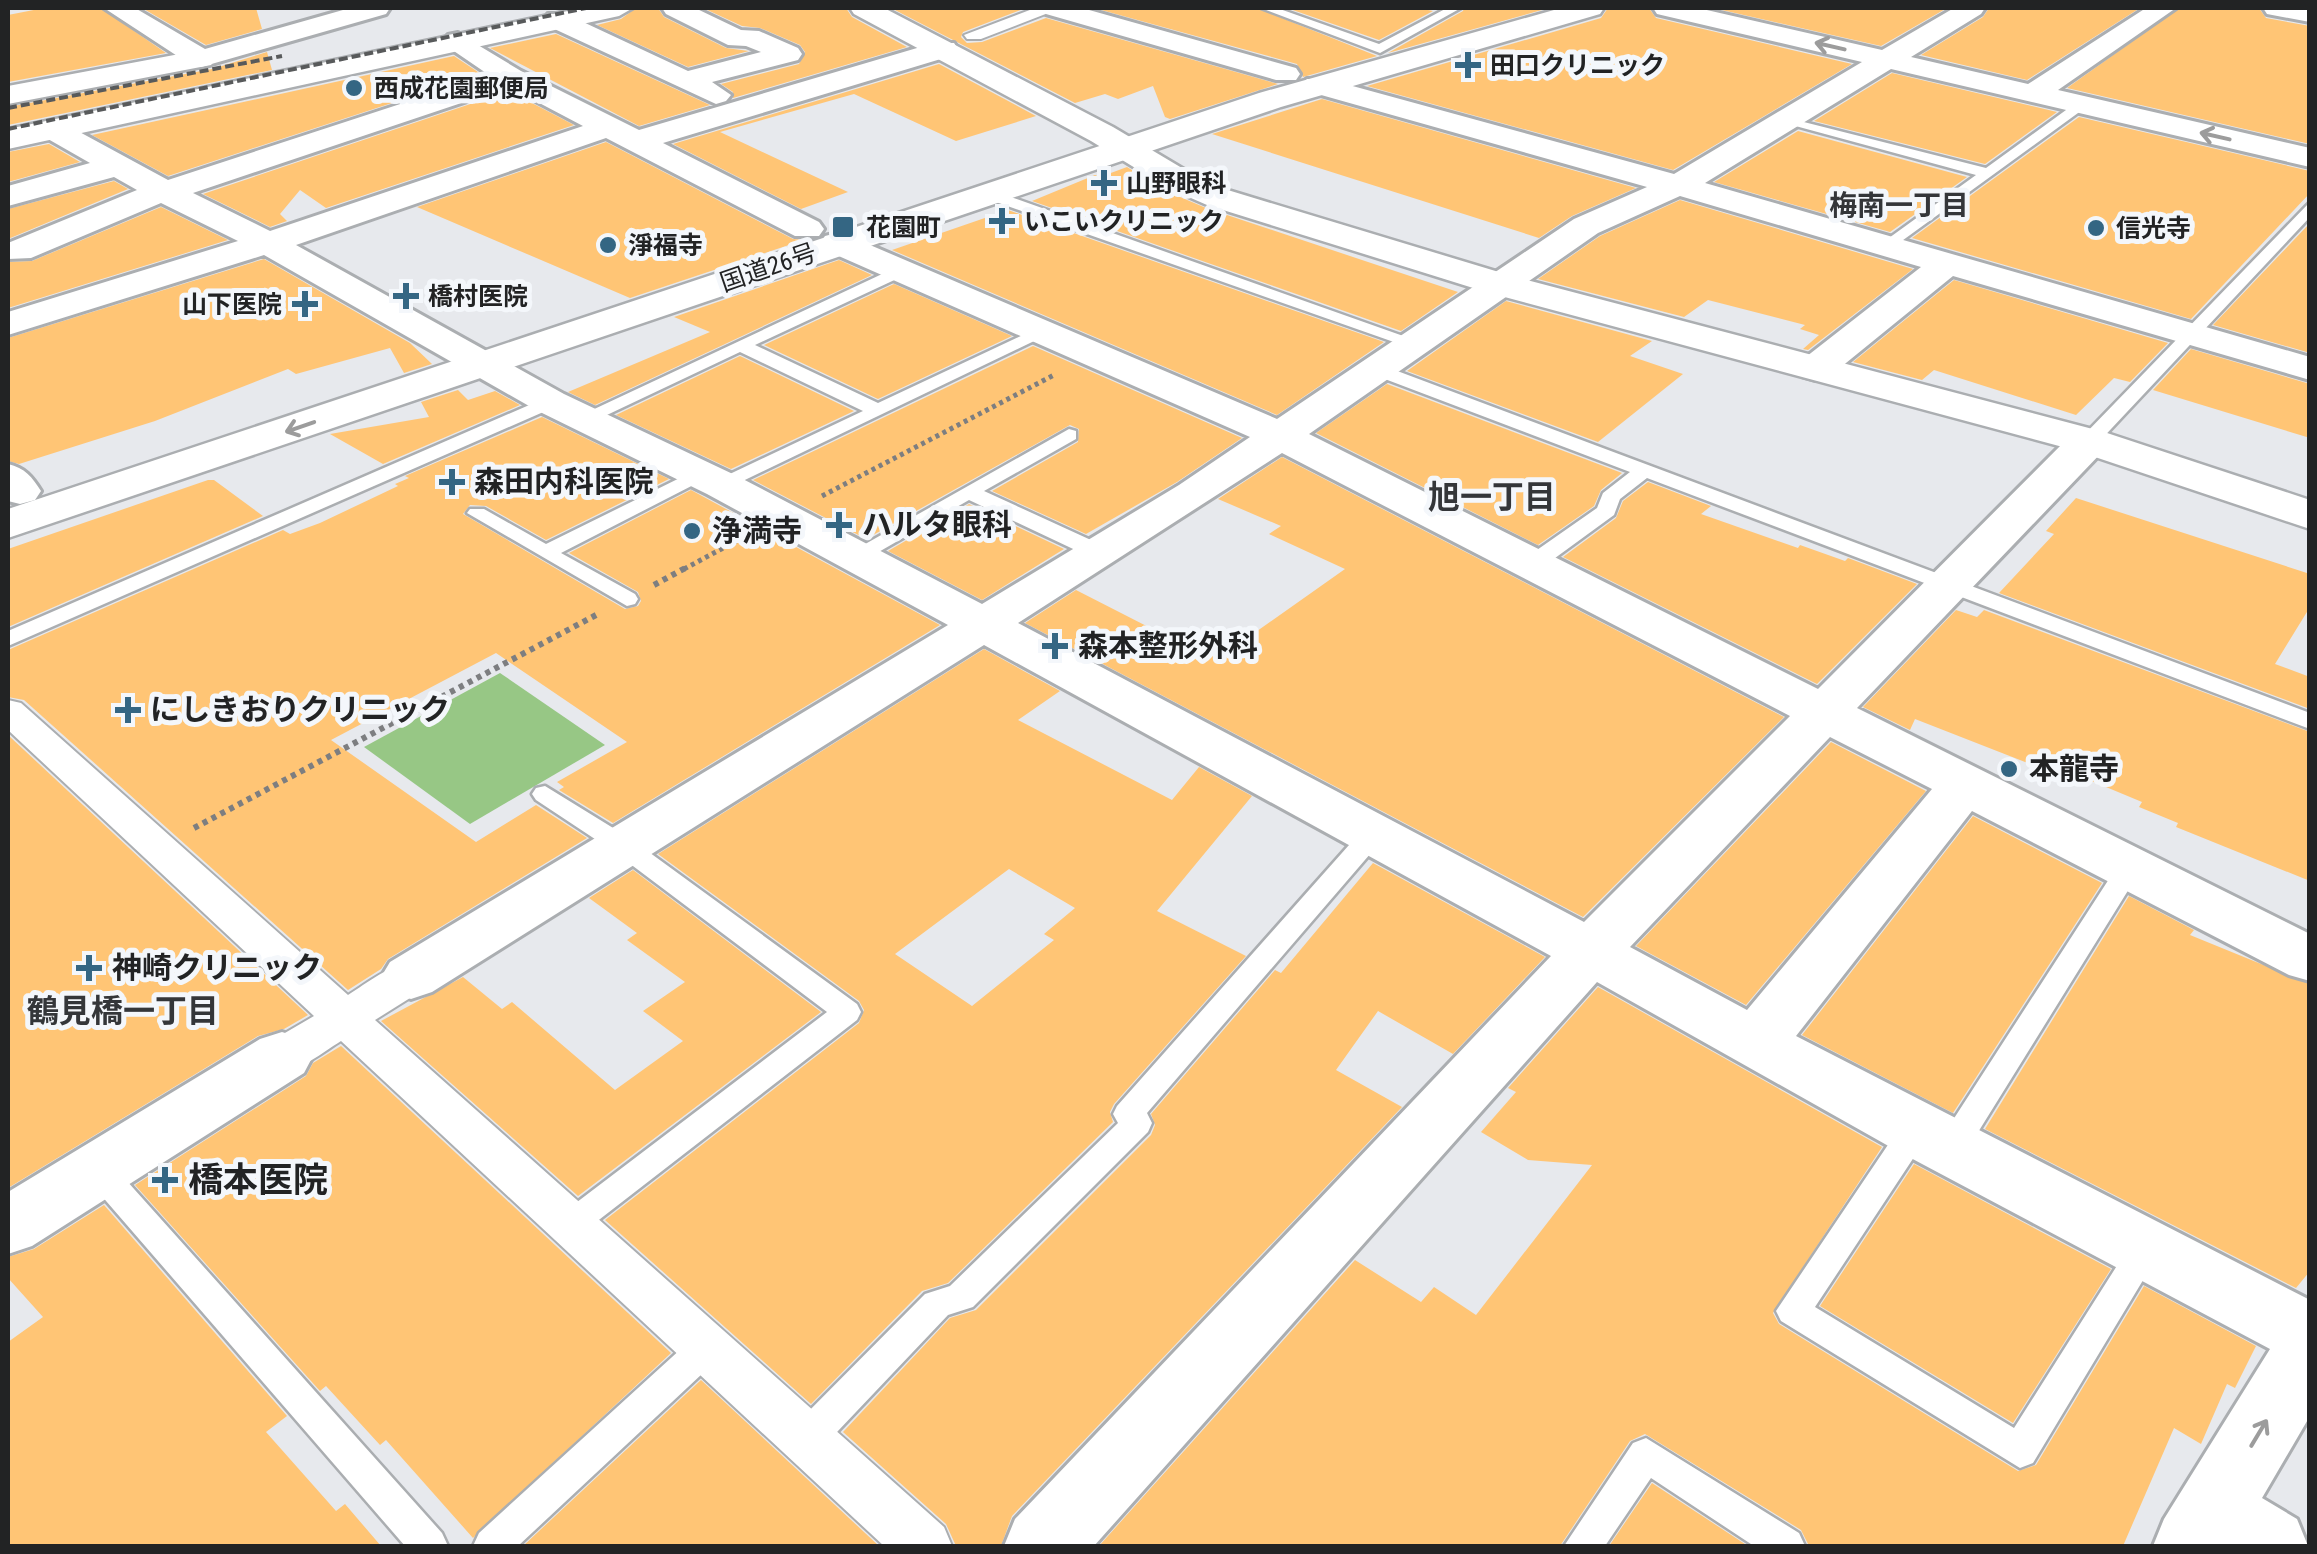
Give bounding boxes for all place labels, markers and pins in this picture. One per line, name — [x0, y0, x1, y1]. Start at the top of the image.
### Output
place label: 田口クリニック — [1490, 51, 1665, 80]
marker: 田口クリニック — [1455, 52, 1481, 78]
place label: 西成花園郵便局 — [374, 74, 549, 103]
marker: 西成花園郵便局 — [343, 77, 365, 99]
place label: 山野眼科 — [1126, 169, 1226, 198]
marker: 山野眼科 — [1091, 170, 1117, 196]
place label: いこいクリニック — [1024, 207, 1224, 236]
marker: いこいクリニック — [989, 208, 1015, 234]
place label: 花園町 — [866, 213, 941, 242]
marker: 花園町 — [830, 214, 856, 240]
place label: 信光寺 — [2116, 214, 2191, 243]
marker: 信光寺 — [2085, 217, 2107, 239]
place label: 淨福寺 — [628, 231, 703, 260]
marker: 淨福寺 — [597, 234, 619, 256]
place label: 橋村医院 — [428, 282, 528, 311]
marker: 橋村医院 — [393, 283, 419, 309]
place label: 山下医院 — [182, 290, 282, 319]
marker: 山下医院 — [292, 291, 318, 317]
place label: 森田内科医院 — [474, 464, 654, 499]
marker: 森田内科医院 — [439, 469, 465, 495]
place label: ハルタ眼科 — [862, 507, 1012, 542]
marker: ハルタ眼科 — [826, 512, 852, 538]
place label: 浄満寺 — [712, 513, 802, 548]
marker: 浄満寺 — [681, 520, 703, 542]
place label: 森本整形外科 — [1078, 628, 1258, 663]
marker: 森本整形外科 — [1042, 633, 1068, 659]
place label: にしきおりクリニック — [150, 692, 450, 727]
marker: にしきおりクリニック — [115, 697, 141, 723]
place label: 本龍寺 — [2029, 751, 2119, 786]
marker: 本龍寺 — [1998, 758, 2020, 780]
place label: 神崎クリニック — [112, 950, 322, 985]
marker: 神崎クリニック — [76, 955, 102, 981]
place label: 橋本医院 — [188, 1160, 328, 1201]
marker: 橋本医院 — [152, 1167, 178, 1193]

